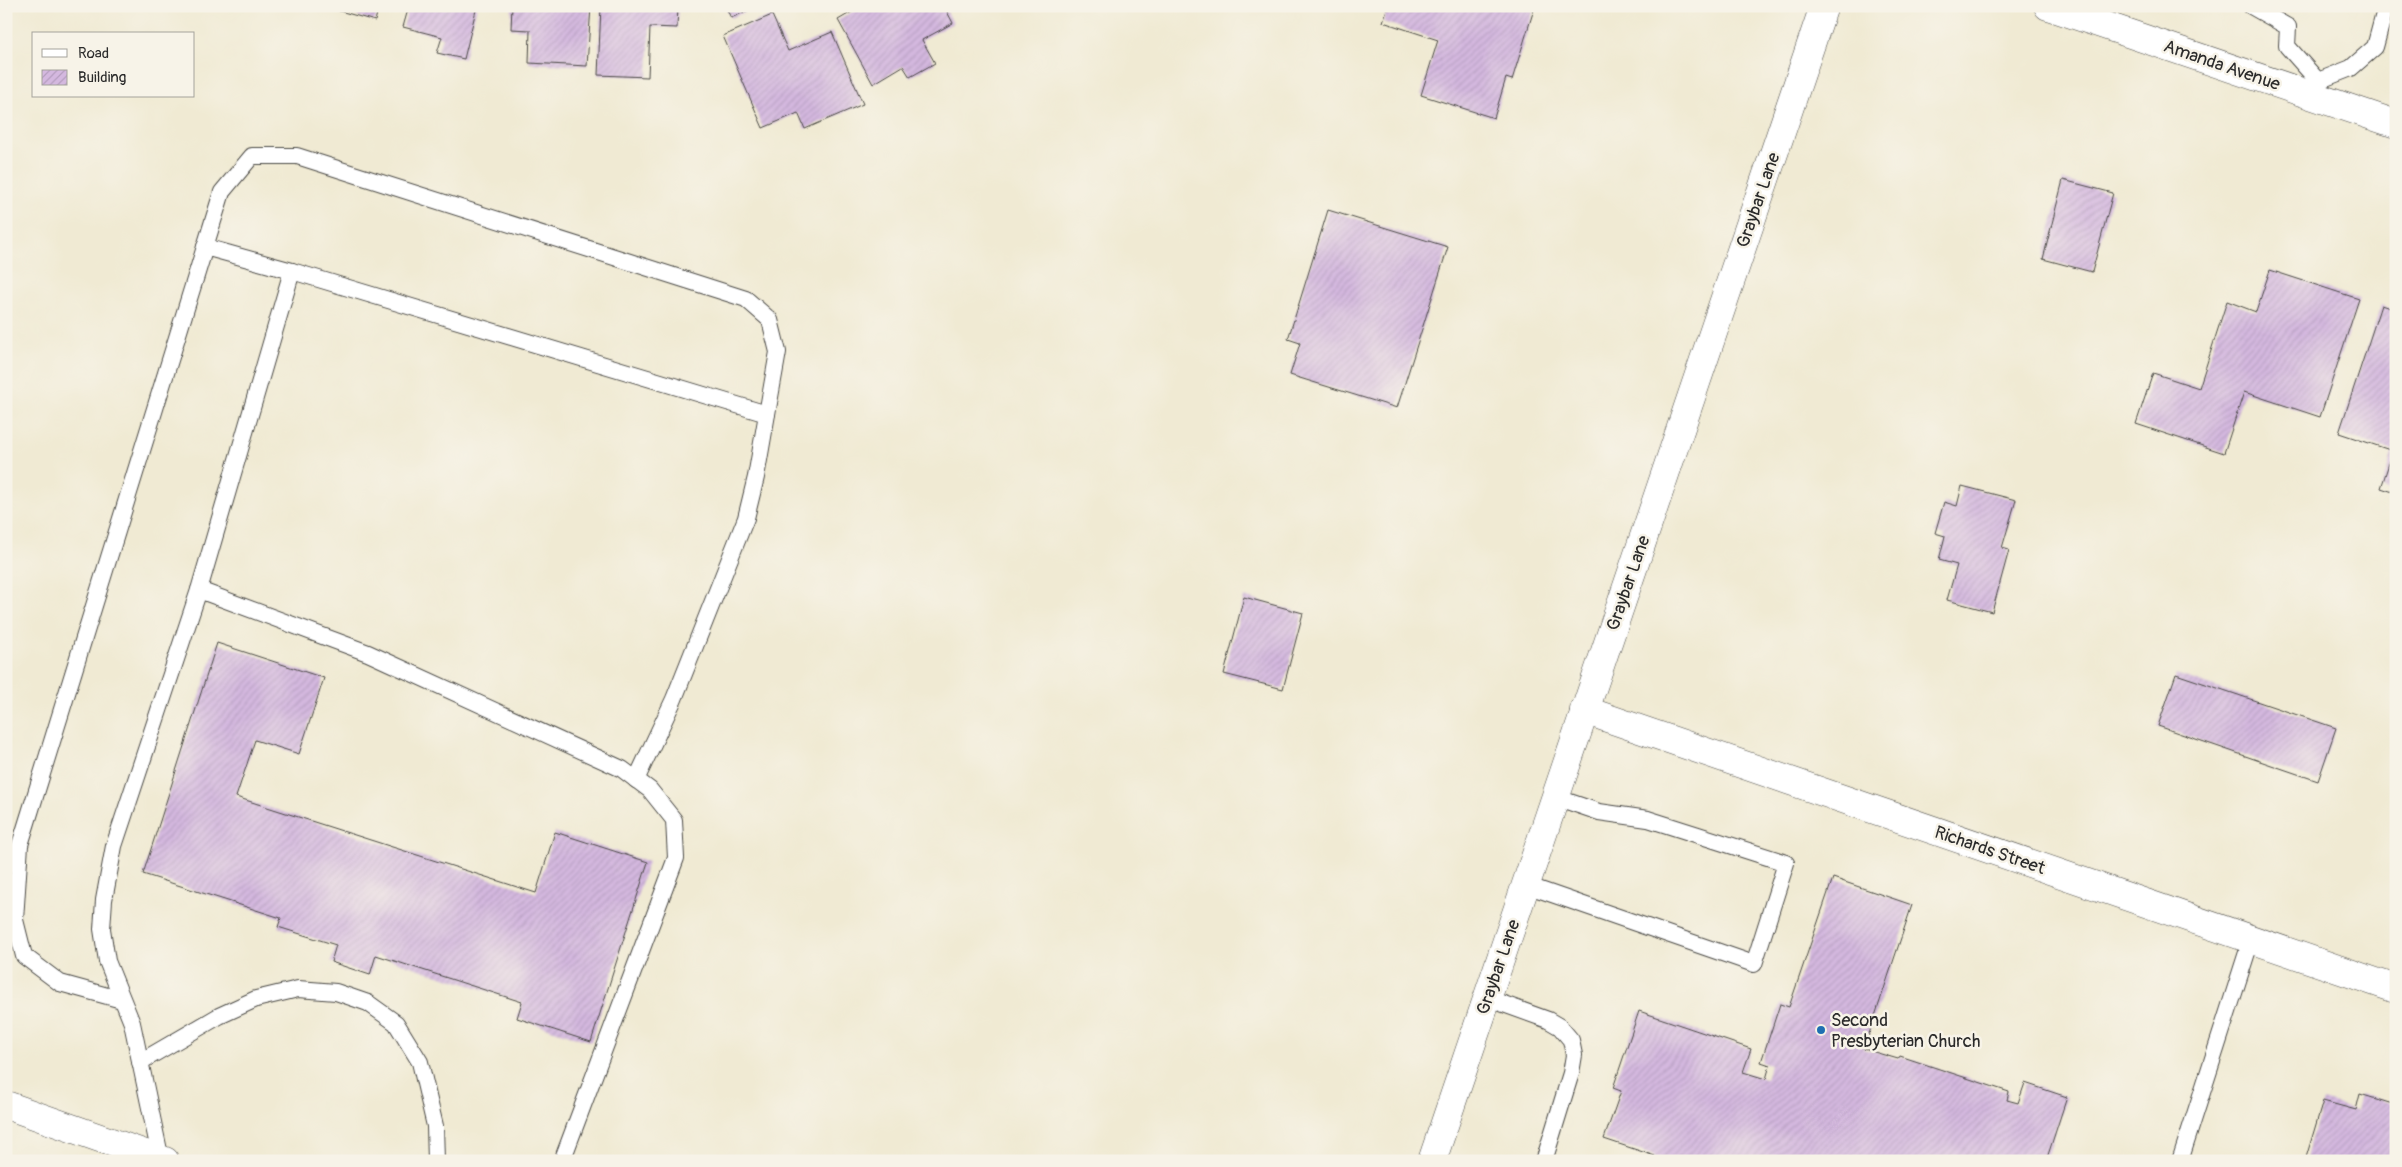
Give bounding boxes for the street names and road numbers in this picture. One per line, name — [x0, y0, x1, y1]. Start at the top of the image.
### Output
street label: Amanda Avenue — [2161, 35, 2283, 96]
street label: Graybar Lane — [1731, 149, 1786, 251]
street label: Graybar Lane — [1601, 532, 1656, 634]
street label: Richards Street — [1932, 821, 2049, 880]
street label: Graybar Lane — [1471, 916, 1526, 1018]

